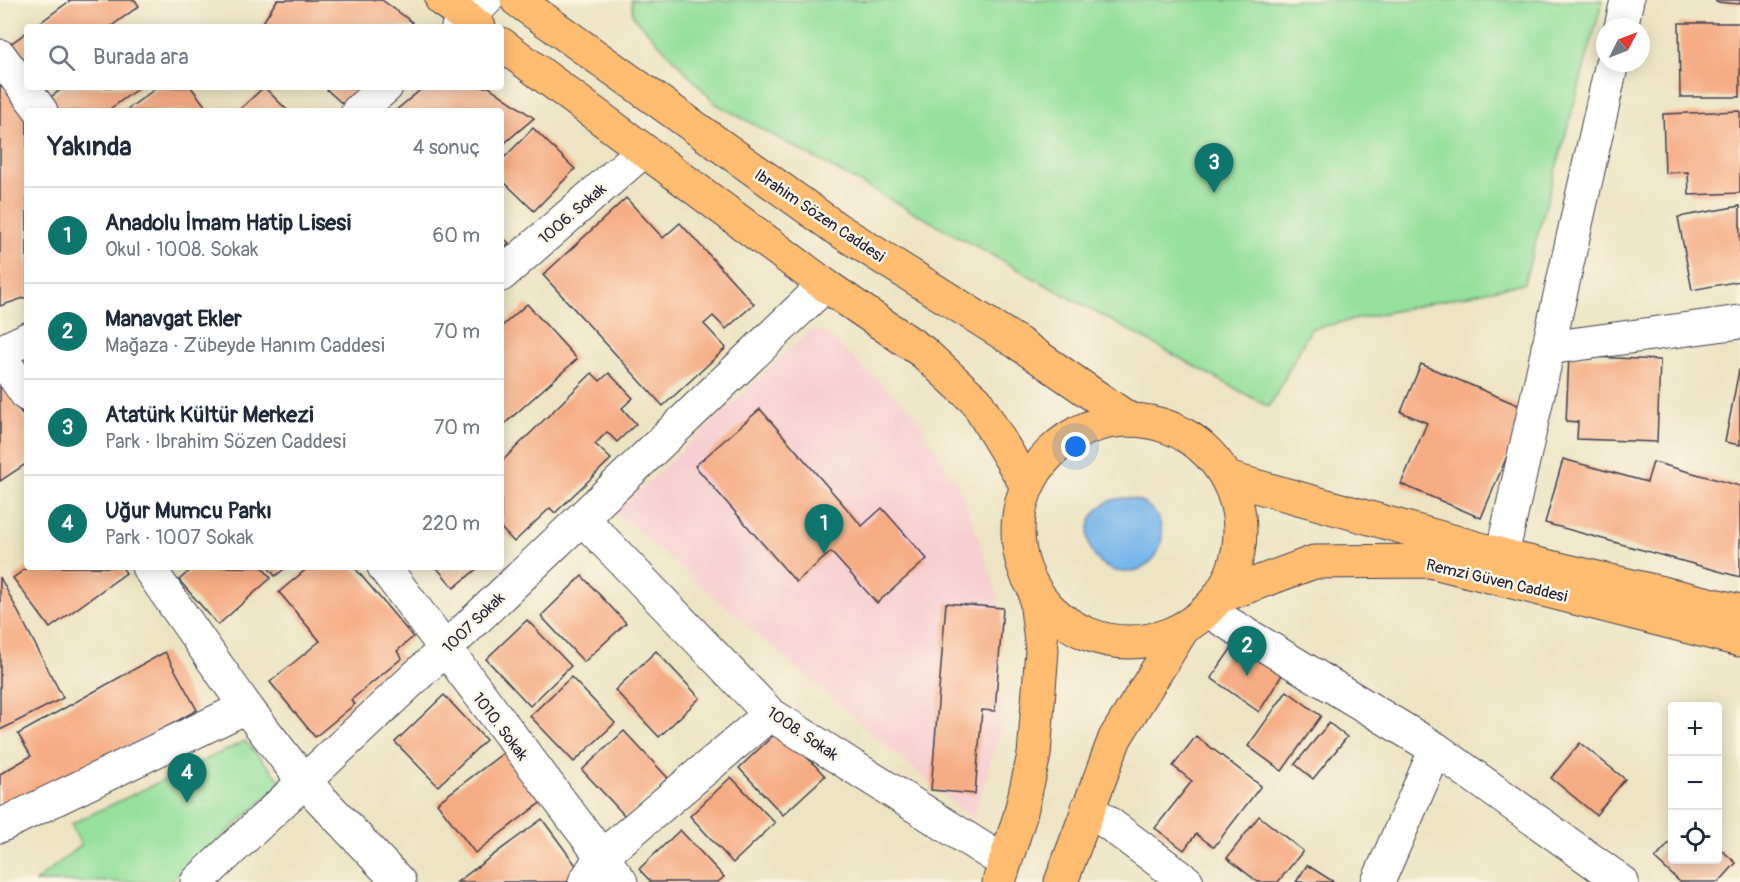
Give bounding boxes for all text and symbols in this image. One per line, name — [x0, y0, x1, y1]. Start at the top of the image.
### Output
north arrow — [1596, 18, 1650, 72]
search box — [24, 24, 504, 90]
icon: search — [45, 41, 78, 74]
text: Burada ara — [93, 43, 189, 71]
text: Yakında — [48, 131, 132, 163]
text: 4 sonuç — [413, 135, 480, 160]
pin: 3 — [1194, 144, 1234, 193]
street label: Ibrahim Sözen Caddesi — [751, 165, 889, 267]
street label: 1006. Sokak — [535, 179, 611, 249]
text: Anadolu İmam Hatip Lisesi — [105, 209, 351, 237]
text: 1 — [64, 223, 71, 248]
text: 60 m — [433, 223, 480, 248]
text: Okul · 1008. Sokak — [105, 237, 258, 262]
text: Manavgat Ekler — [105, 305, 242, 333]
text: 2 — [62, 319, 73, 344]
text: 70 m — [434, 319, 480, 344]
text: Mağaza · Zübeyde Hanım Caddesi — [105, 333, 385, 358]
text: Atatürk Kültür Merkezi — [105, 401, 314, 429]
text: 3 — [62, 415, 73, 440]
text: 70 m — [434, 415, 480, 440]
text: Park · Ibrahim Sözen Caddesi — [105, 429, 346, 454]
your location — [1061, 432, 1090, 461]
text: Uğur Mumcu Parkı — [105, 497, 272, 525]
pin: 1 — [804, 504, 844, 554]
text: 4 — [62, 511, 73, 536]
text: 220 m — [422, 511, 480, 536]
text: Park · 1007 Sokak — [105, 525, 254, 550]
street label: Remzi Güven Caddesi — [1424, 555, 1570, 607]
street label: 1007 Sokak — [438, 588, 509, 657]
pin: 2 — [1228, 626, 1266, 676]
street label: 1010. Sokak — [468, 689, 532, 765]
map controls — [1668, 702, 1722, 864]
button: + — [1668, 702, 1722, 756]
street label: 1008. Sokak — [763, 703, 842, 765]
pin: 4 — [168, 754, 207, 803]
button: − — [1668, 756, 1722, 810]
button: locate — [1668, 810, 1722, 864]

